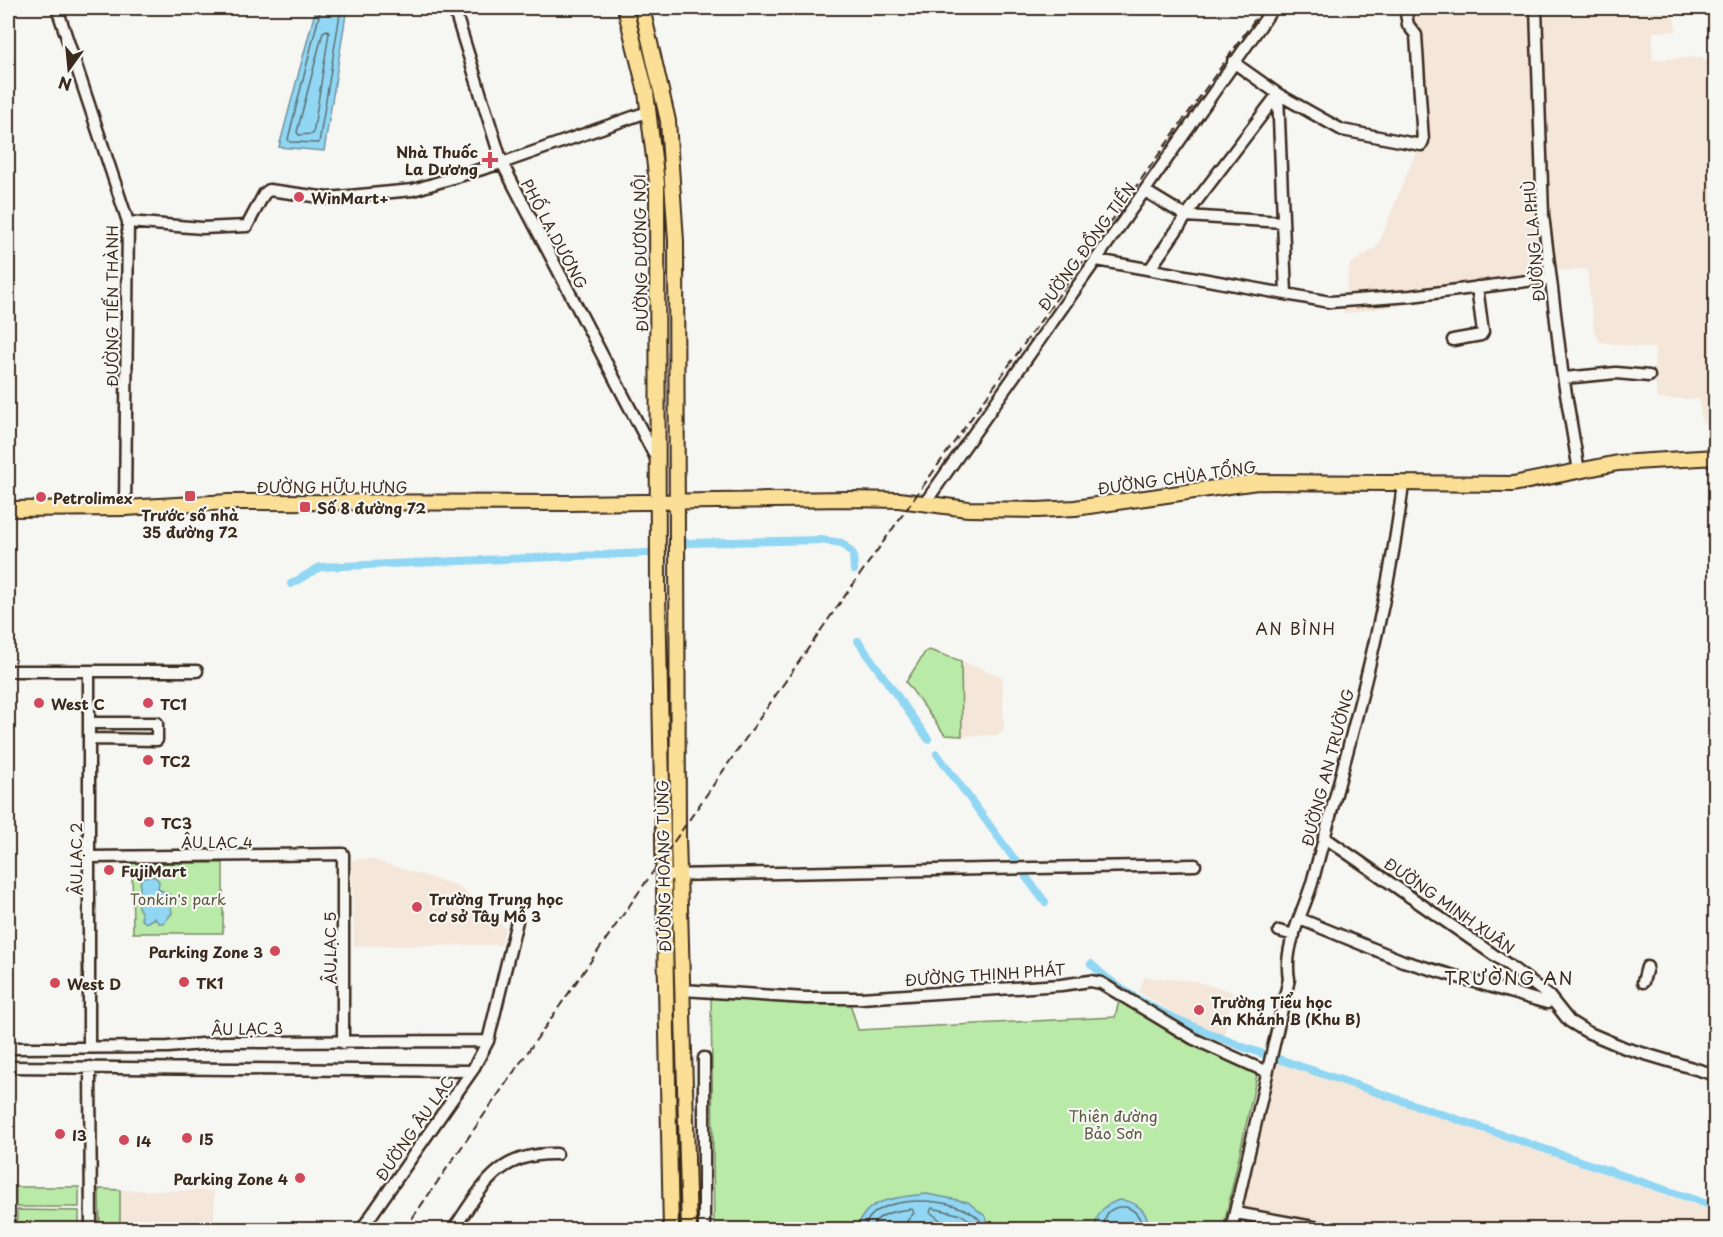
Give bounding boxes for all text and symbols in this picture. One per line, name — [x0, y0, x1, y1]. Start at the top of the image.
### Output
north arrow — [39, 39, 99, 99]
text: N — [56, 71, 74, 98]
place label: Nhà Thuốc La Dương — [396, 140, 478, 180]
marker: Nhà Thuốc La Dương — [483, 153, 497, 167]
street label: ĐƯỜNG DƯƠNG NỘI — [627, 174, 653, 332]
street label: PHỐ LA DƯƠNG — [516, 175, 594, 293]
street label: ĐƯỜNG ĐỒNG TIẾN — [1031, 177, 1140, 315]
street label: ĐƯỜNG LA PHÙ — [1516, 179, 1550, 303]
place label: WinMart+ — [311, 186, 389, 209]
marker: WinMart+ — [292, 190, 306, 204]
street label: ĐƯỜNG TIẾN THÀNH — [100, 225, 123, 387]
street label: ĐƯỜNG CHÙA TỔNG — [1096, 454, 1258, 500]
street label: ĐƯỜNG HỮU HƯNG — [257, 475, 407, 498]
place label: Petrolimex — [53, 486, 133, 509]
marker: Trước số nhà 35 đường 72 — [183, 489, 197, 503]
marker: Petrolimex — [34, 490, 48, 504]
place label: Số 8 đường 72 — [317, 496, 426, 519]
marker: Số 8 đường 72 — [298, 500, 312, 514]
place label: Trước số nhà 35 đường 72 — [141, 503, 239, 543]
district label: AN BÌNH — [1256, 616, 1336, 640]
street label: ĐƯỜNG AN TRƯỜNG — [1295, 685, 1359, 849]
place label: West C — [51, 692, 105, 715]
place label: TC1 — [160, 692, 187, 715]
marker: West C — [32, 696, 46, 710]
marker: TC1 — [141, 696, 155, 710]
place label: TC2 — [160, 749, 191, 772]
marker: TC2 — [141, 753, 155, 767]
street label: ĐƯỜNG HOÀNG TÙNG — [650, 780, 676, 952]
place label: TC3 — [161, 811, 192, 834]
marker: TC3 — [142, 815, 156, 829]
street label: ÂU LẠC 2 — [64, 822, 87, 896]
street label: ÂU LẠC 4 — [181, 830, 253, 853]
street label: ĐƯỜNG MINH XUÂN — [1380, 851, 1520, 959]
place label: FujiMart — [121, 859, 187, 882]
marker: FujiMart — [102, 863, 116, 877]
park label: Tonkin's park — [130, 887, 226, 910]
place label: Trường Trung học cơ sở Tây Mỗ 3 — [429, 887, 563, 927]
marker: Trường Trung học cơ sở Tây Mỗ 3 — [410, 900, 424, 914]
street label: ÂU LẠC 5 — [318, 912, 341, 984]
place label: Parking Zone 3 — [149, 940, 263, 963]
marker: Parking Zone 3 — [268, 944, 282, 958]
street label: ĐƯỜNG THỊNH PHÁT — [904, 957, 1067, 991]
district label: TRƯỜNG AN — [1444, 964, 1574, 991]
place label: TK1 — [196, 971, 223, 994]
place label: West D — [67, 972, 121, 995]
marker: TK1 — [177, 975, 191, 989]
marker: West D — [48, 976, 62, 990]
place label: Trường Tiểu học An Khánh B (Khu B) — [1210, 990, 1361, 1030]
marker: Trường Tiểu học An Khánh B (Khu B) — [1192, 1003, 1206, 1017]
street label: ÂU LẠC 3 — [211, 1016, 283, 1040]
street label: ĐƯỜNG ÂU LẠC — [369, 1071, 459, 1185]
park label: Thiên đường Bảo Sơn — [1068, 1104, 1158, 1144]
place label: I3 — [72, 1123, 87, 1146]
marker: I3 — [53, 1127, 67, 1141]
place label: I5 — [199, 1127, 214, 1150]
place label: I4 — [136, 1129, 151, 1152]
marker: I5 — [180, 1131, 194, 1145]
marker: I4 — [117, 1133, 131, 1147]
place label: Parking Zone 4 — [173, 1167, 288, 1190]
marker: Parking Zone 4 — [293, 1171, 307, 1185]

